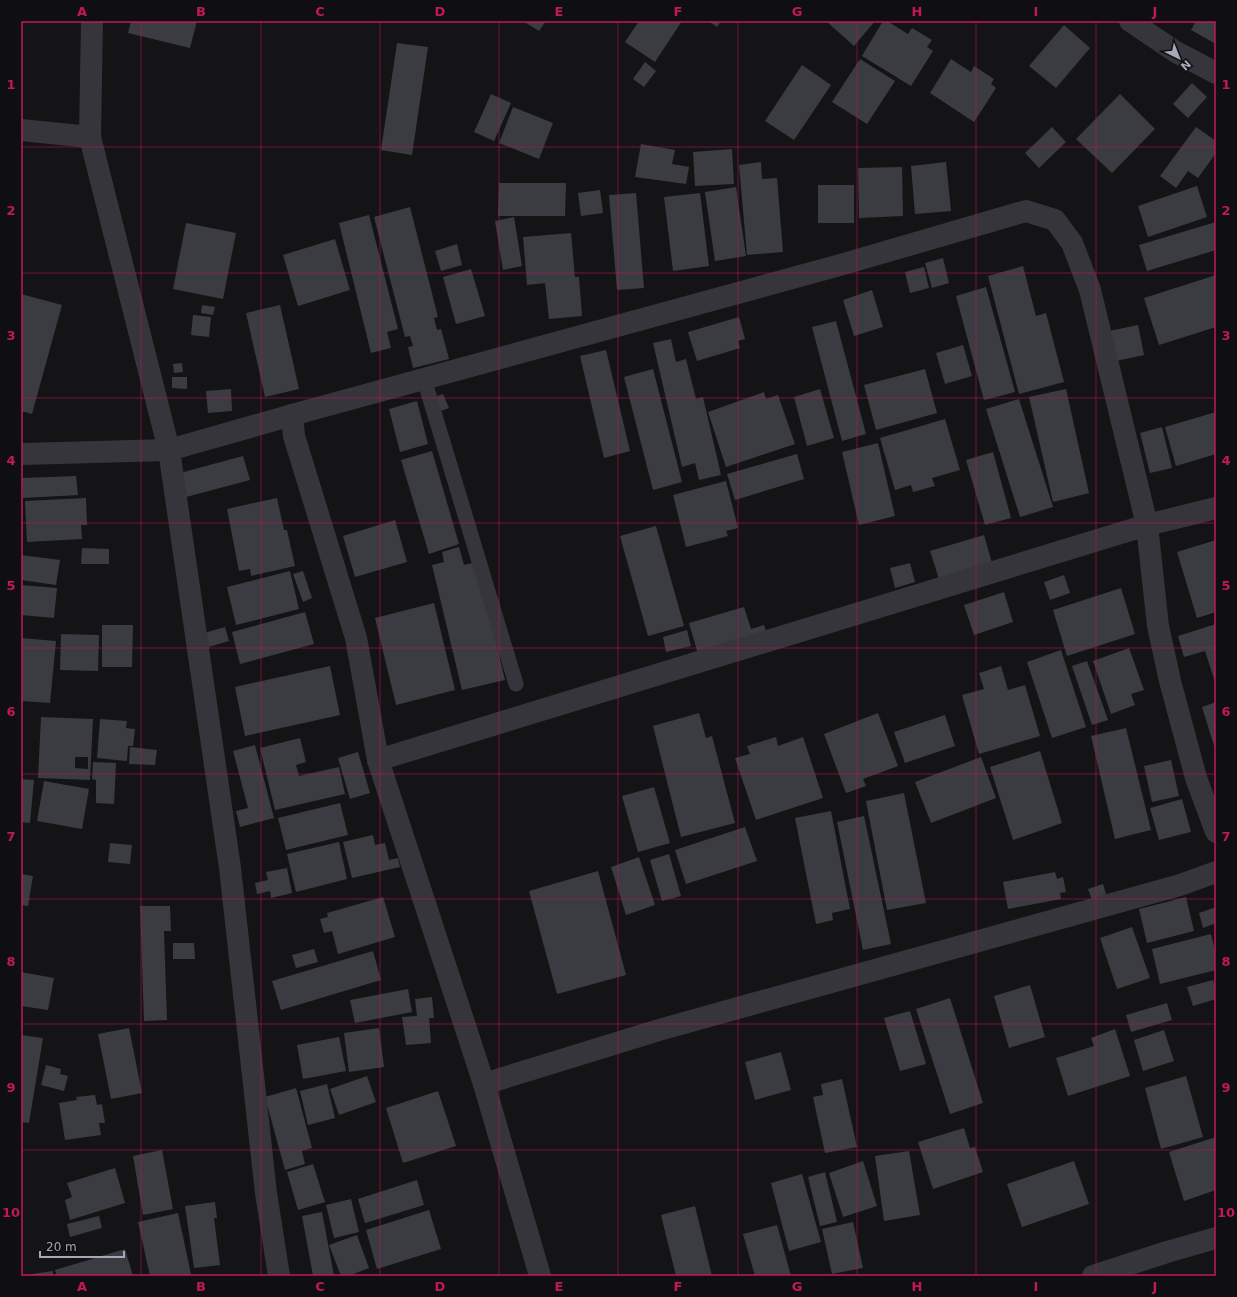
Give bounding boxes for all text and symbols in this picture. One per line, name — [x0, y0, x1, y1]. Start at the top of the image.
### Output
text: A — [77, 4, 87, 19]
text: B — [196, 4, 206, 19]
text: C — [315, 4, 325, 19]
text: D — [435, 4, 446, 19]
text: E — [555, 4, 563, 19]
text: F — [674, 4, 682, 19]
text: G — [792, 4, 802, 19]
text: H — [912, 4, 922, 19]
text: I — [1034, 4, 1038, 19]
text: J — [1152, 4, 1157, 19]
north arrow — [1159, 38, 1199, 78]
text: N — [1178, 57, 1193, 73]
text: 1 — [6, 77, 16, 92]
text: 1 — [1221, 77, 1231, 92]
text: 2 — [6, 203, 16, 218]
text: 2 — [1221, 203, 1231, 218]
text: 3 — [6, 328, 16, 343]
text: 3 — [1221, 328, 1231, 343]
text: 4 — [6, 453, 16, 468]
text: 4 — [1221, 453, 1231, 468]
text: 5 — [6, 578, 16, 593]
text: 5 — [1221, 578, 1231, 593]
text: 6 — [6, 704, 16, 719]
text: 6 — [1221, 704, 1231, 719]
text: 7 — [6, 829, 16, 844]
text: 7 — [1221, 829, 1231, 844]
text: 8 — [6, 954, 16, 969]
text: 8 — [1221, 954, 1231, 969]
text: 9 — [6, 1080, 16, 1095]
text: 9 — [1221, 1080, 1231, 1095]
text: 10 — [2, 1205, 20, 1220]
text: 10 — [1217, 1205, 1235, 1220]
scale bar — [40, 1233, 124, 1259]
text: 20 m — [46, 1240, 77, 1254]
text: A — [77, 1279, 87, 1294]
text: B — [196, 1279, 206, 1294]
text: C — [315, 1279, 325, 1294]
text: D — [435, 1279, 446, 1294]
text: E — [555, 1279, 563, 1294]
text: F — [674, 1279, 682, 1294]
text: G — [792, 1279, 802, 1294]
text: H — [912, 1279, 922, 1294]
text: I — [1034, 1279, 1038, 1294]
text: J — [1152, 1279, 1157, 1294]

